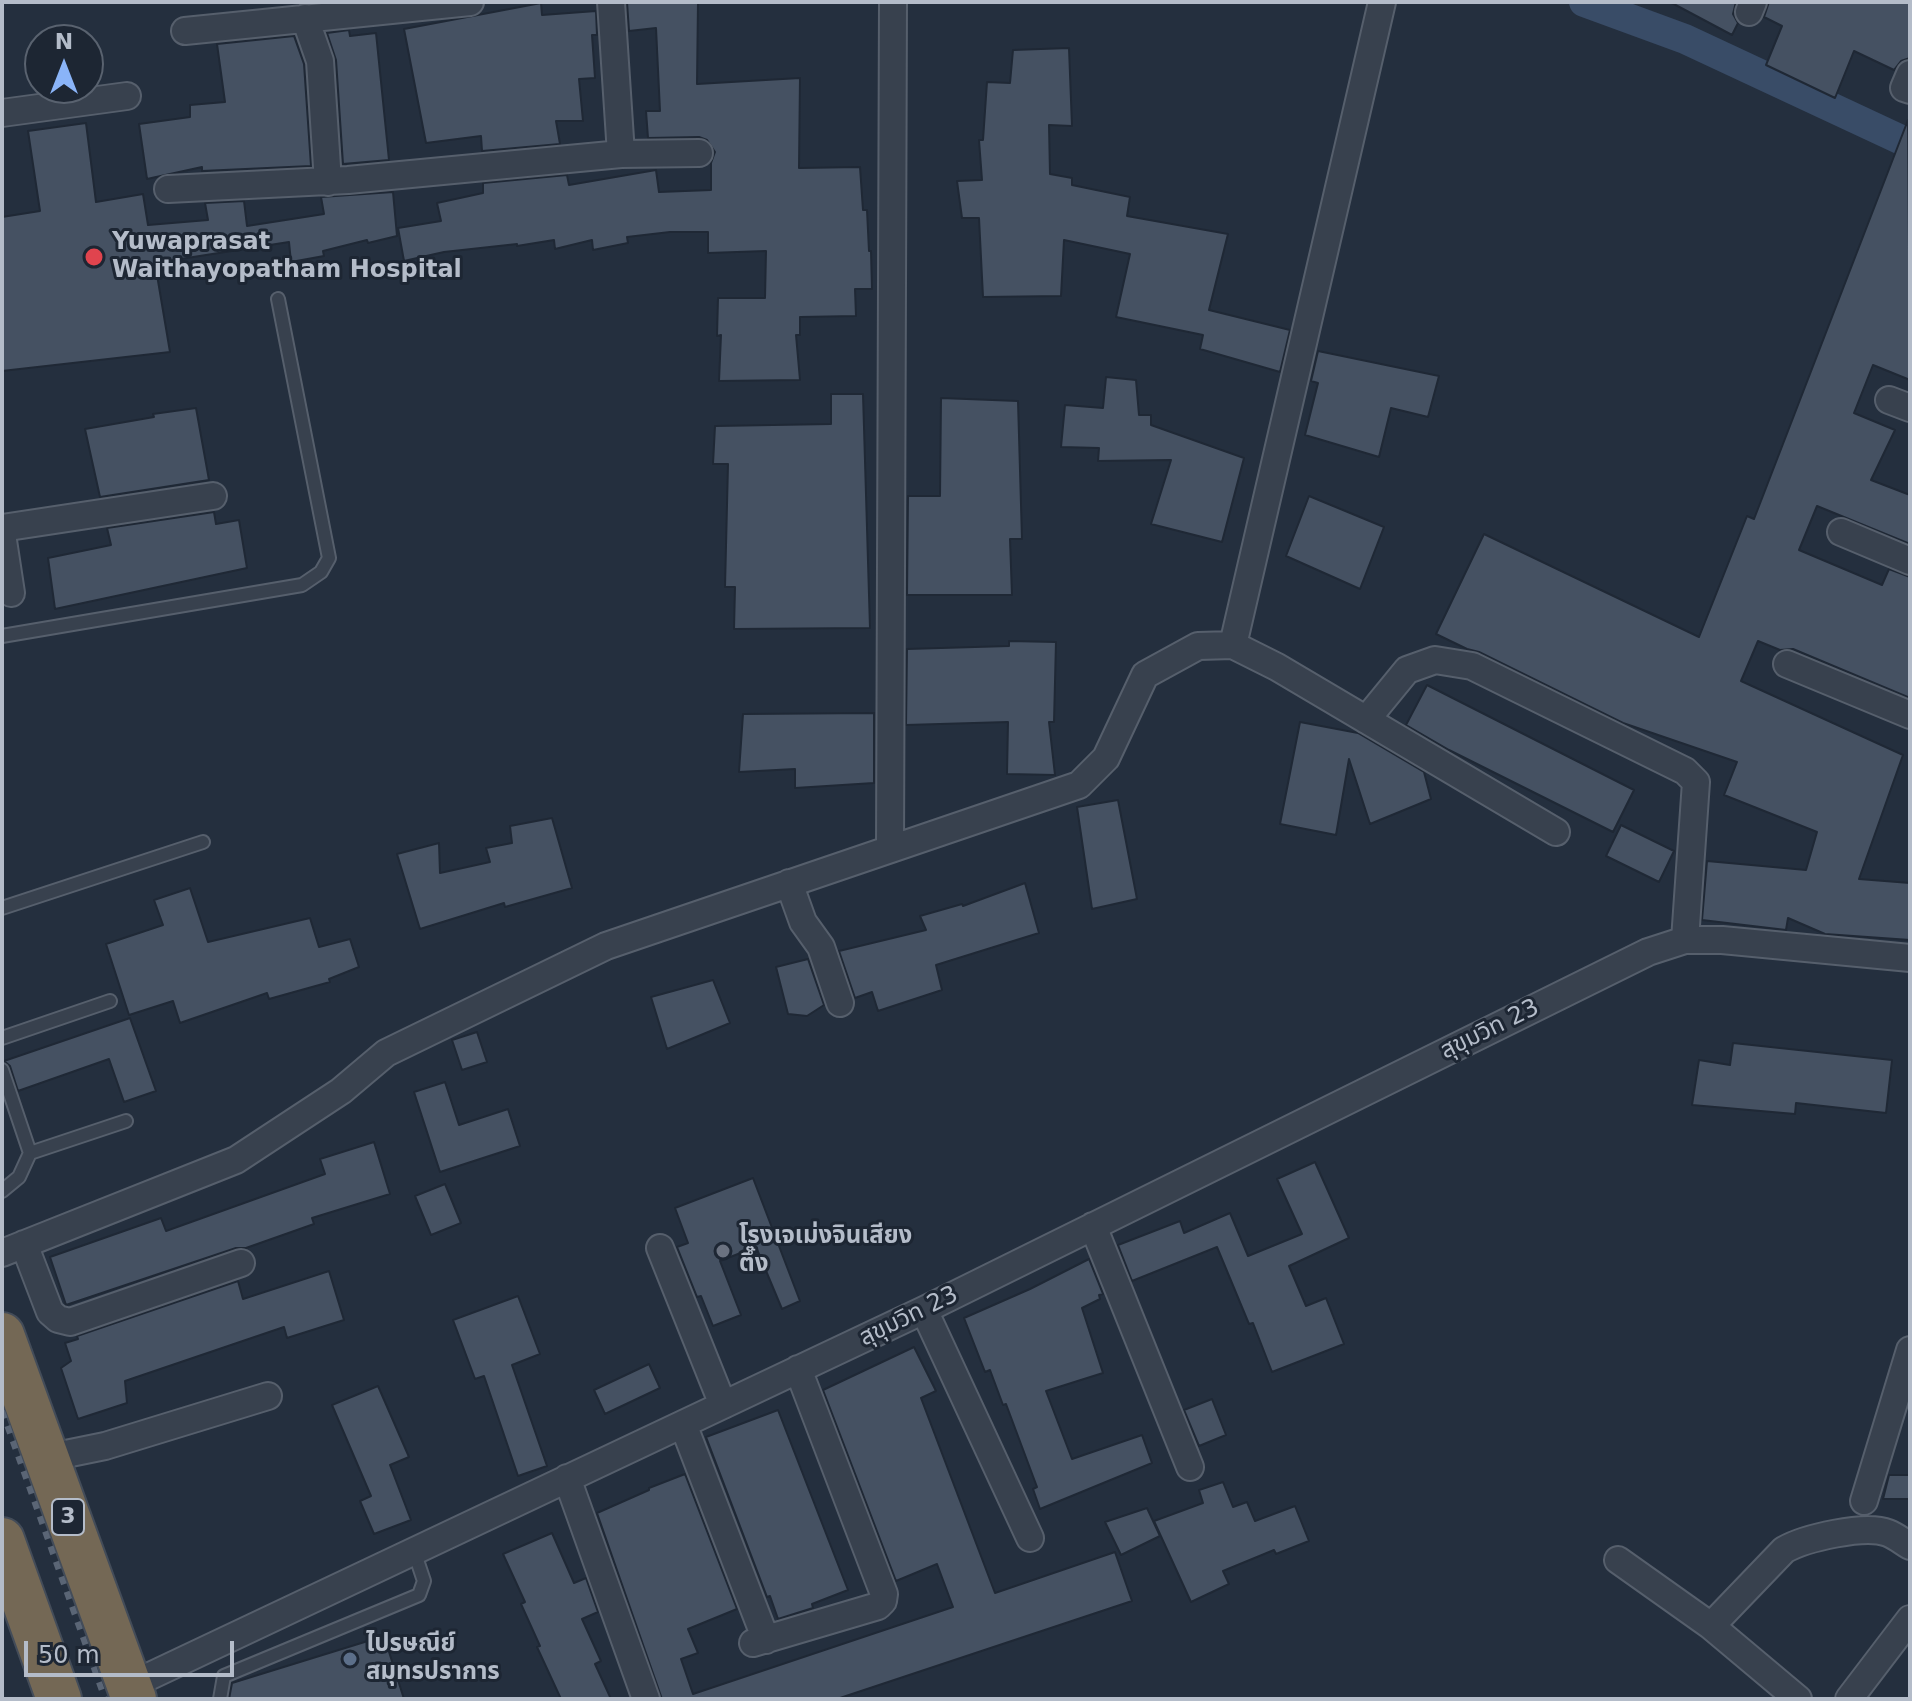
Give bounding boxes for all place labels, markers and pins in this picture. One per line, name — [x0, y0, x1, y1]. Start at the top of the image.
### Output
place label: Yuwaprasat Waithayopatham Hospital — [112, 229, 462, 285]
marker: Yuwaprasat Waithayopatham Hospital — [83, 246, 105, 268]
place label: โรงเจเม่งจินเสียง ตึ๊ง — [739, 1223, 912, 1279]
marker: โรงเจเม่งจินเสียง ตึ๊ง — [714, 1242, 732, 1260]
place label: ไปรษณีย์ สมุทรปราการ — [366, 1631, 500, 1687]
marker: ไปรษณีย์ สมุทรปราการ — [341, 1650, 359, 1668]

